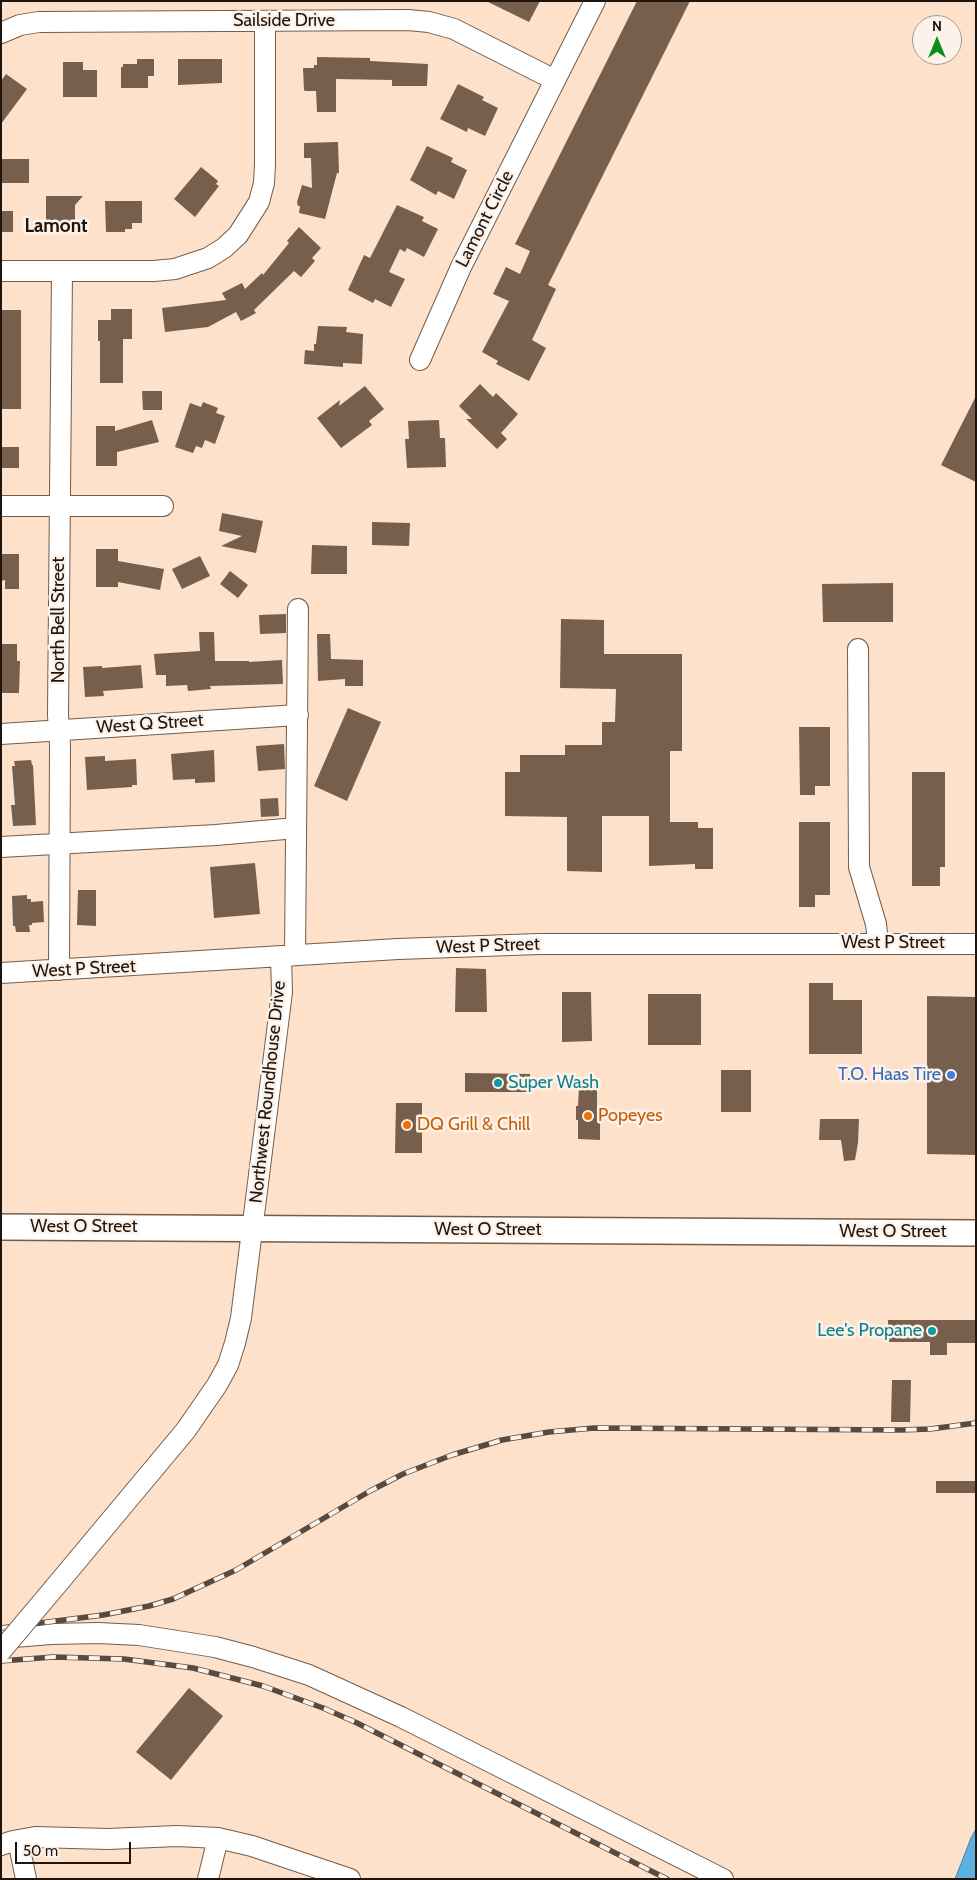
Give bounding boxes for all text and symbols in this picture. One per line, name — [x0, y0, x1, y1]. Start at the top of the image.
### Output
street label: Sailside Drive — [233, 10, 335, 32]
north arrow — [912, 15, 962, 65]
text: N — [932, 17, 942, 35]
street label: Lamont Circle — [451, 167, 519, 271]
district label: Lamont — [24, 215, 88, 237]
street label: North Bell Street — [48, 557, 70, 683]
street label: West Q Street — [96, 709, 204, 739]
street label: West P Street — [841, 932, 945, 954]
street label: West P Street — [436, 933, 540, 959]
street label: West P Street — [32, 956, 136, 982]
street label: Northwest Roundhouse Drive — [246, 980, 290, 1204]
place label: T.O. Haas Tire — [838, 1064, 941, 1086]
marker: T.O. Haas Tire — [945, 1069, 957, 1081]
place label: Super Wash — [508, 1072, 599, 1094]
marker: Super Wash — [492, 1077, 504, 1089]
place label: Popeyes — [598, 1105, 663, 1127]
marker: Popeyes — [582, 1110, 594, 1122]
place label: DQ Grill & Chill — [417, 1114, 530, 1136]
marker: DQ Grill & Chill — [401, 1119, 413, 1131]
street label: West O Street — [30, 1216, 138, 1238]
street label: West O Street — [434, 1219, 542, 1241]
street label: West O Street — [839, 1221, 947, 1243]
place label: Lee's Propane — [817, 1320, 922, 1342]
marker: Lee's Propane — [926, 1325, 938, 1337]
scale bar — [18, 1832, 134, 1864]
text: 50 m — [23, 1842, 58, 1860]

